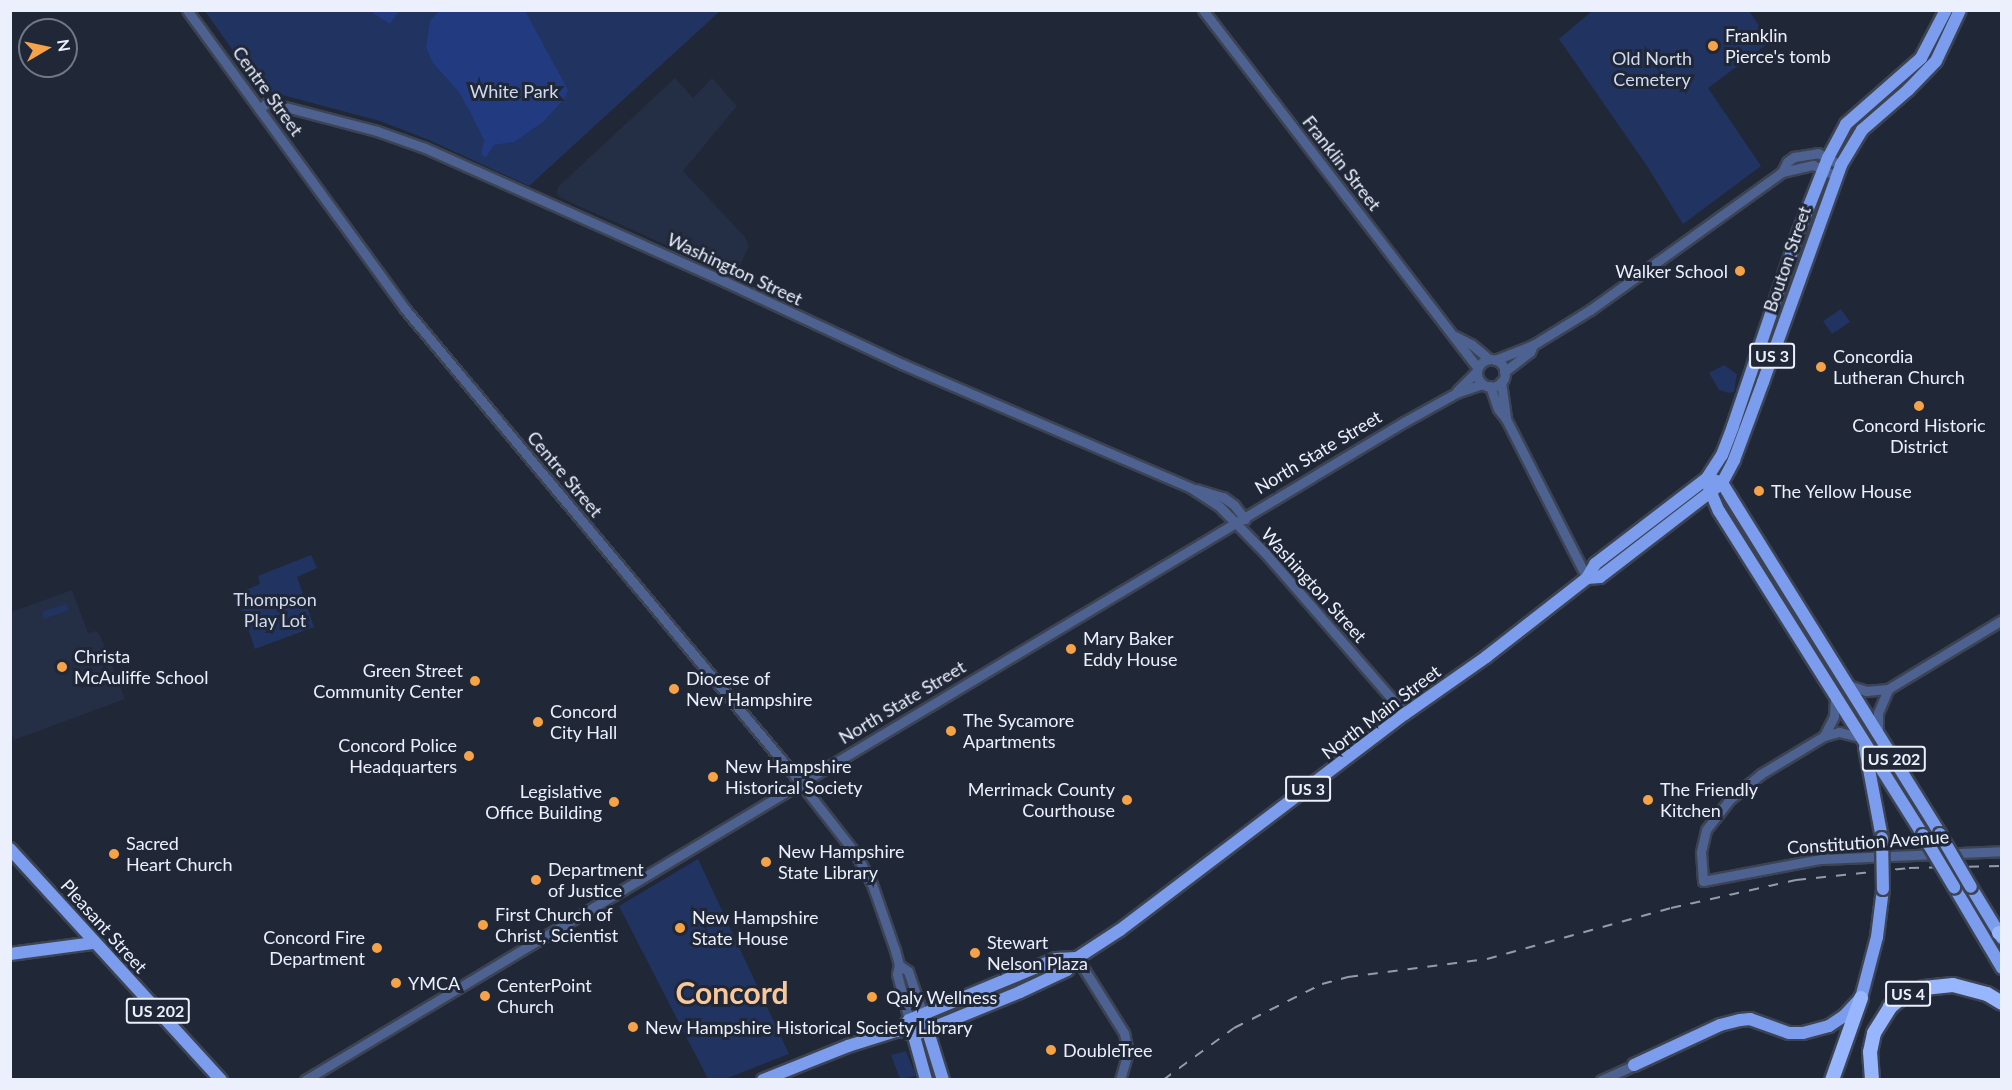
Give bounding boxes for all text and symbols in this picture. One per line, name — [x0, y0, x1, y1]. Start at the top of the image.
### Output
north arrow — [18, 18, 78, 78]
place label: Franklin Pierce's tomb — [1725, 25, 1831, 68]
text: N — [54, 38, 75, 53]
marker: Franklin Pierce's tomb — [1706, 39, 1720, 53]
street label: Centre Street — [228, 42, 308, 140]
park label: Old North Cemetery — [1612, 48, 1692, 90]
park label: White Park — [470, 80, 558, 102]
street label: Franklin Street — [1298, 111, 1386, 215]
street label: Bouton Street — [1759, 203, 1815, 315]
street label: Washington Street — [664, 228, 806, 310]
place label: Walker School — [1615, 260, 1728, 282]
marker: Walker School — [1733, 264, 1747, 278]
road number: US 3 — [1748, 343, 1796, 369]
place label: Concordia Lutheran Church — [1833, 346, 1965, 388]
marker: Concordia Lutheran Church — [1814, 360, 1828, 374]
marker: Concord Historic District — [1912, 399, 1926, 413]
street label: North State Street — [1251, 406, 1385, 498]
place label: Concord Historic District — [1852, 415, 1986, 458]
street label: Centre Street — [523, 427, 607, 521]
place label: The Yellow House — [1771, 480, 1913, 502]
marker: The Yellow House — [1752, 484, 1766, 498]
street label: Washington Street — [1257, 523, 1371, 647]
park label: Thompson Play Lot — [233, 589, 317, 632]
place label: Mary Baker Eddy House — [1083, 628, 1178, 670]
marker: Mary Baker Eddy House — [1064, 642, 1078, 656]
place label: Christa McAuliffe School — [74, 646, 208, 688]
street label: North State Street — [835, 656, 969, 748]
marker: Christa McAuliffe School — [55, 660, 69, 674]
place label: Green Street Community Center — [313, 660, 463, 702]
street label: North Main Street — [1317, 660, 1445, 764]
place label: Diocese of New Hampshire — [686, 668, 813, 710]
marker: Green Street Community Center — [468, 674, 482, 688]
marker: Diocese of New Hampshire — [667, 682, 681, 696]
place label: Concord City Hall — [550, 701, 618, 744]
place label: The Sycamore Apartments — [963, 710, 1074, 752]
marker: Concord City Hall — [531, 715, 545, 729]
marker: The Sycamore Apartments — [944, 724, 958, 738]
place label: Concord Police Headquarters — [338, 735, 457, 777]
road number: US 202 — [1861, 746, 1927, 772]
marker: Concord Police Headquarters — [462, 749, 476, 763]
place label: New Hampshire Historical Society — [725, 756, 863, 798]
marker: New Hampshire Historical Society — [706, 770, 720, 784]
road number: US 3 — [1284, 776, 1332, 802]
place label: Merrimack County Courthouse — [968, 779, 1115, 822]
place label: The Friendly Kitchen — [1660, 779, 1758, 822]
place label: Legislative Office Building — [485, 781, 602, 824]
marker: Merrimack County Courthouse — [1120, 793, 1134, 807]
marker: The Friendly Kitchen — [1641, 793, 1655, 807]
marker: Legislative Office Building — [607, 795, 621, 809]
street label: Constitution Avenue — [1786, 826, 1950, 858]
place label: Sacred Heart Church — [126, 833, 232, 876]
place label: New Hampshire State Library — [778, 841, 905, 884]
marker: Sacred Heart Church — [107, 847, 121, 861]
marker: New Hampshire State Library — [759, 855, 773, 869]
place label: Department of Justice — [548, 859, 644, 902]
marker: Department of Justice — [529, 873, 543, 887]
street label: Pleasant Street — [56, 875, 152, 977]
place label: First Church of Christ, Scientist — [495, 904, 618, 946]
place label: New Hampshire State House — [692, 907, 819, 950]
marker: First Church of Christ, Scientist — [476, 918, 490, 932]
marker: New Hampshire State House — [673, 921, 687, 935]
place label: Concord Fire Department — [263, 927, 365, 970]
place label: Stewart Nelson Plaza — [987, 932, 1088, 974]
marker: Concord Fire Department — [370, 941, 384, 955]
marker: Stewart Nelson Plaza — [968, 946, 982, 960]
place label: YMCA — [408, 972, 460, 994]
district label: Concord — [676, 974, 788, 1010]
place label: CenterPoint Church — [497, 975, 592, 1018]
marker: YMCA — [389, 976, 403, 990]
road number: US 4 — [1884, 981, 1932, 1007]
place label: Qaly Wellness — [886, 986, 998, 1008]
marker: Qaly Wellness — [863, 988, 881, 1006]
marker: CenterPoint Church — [478, 989, 492, 1003]
road number: US 202 — [125, 998, 191, 1024]
place label: New Hampshire Historical Society Library — [645, 1016, 973, 1038]
marker: New Hampshire Historical Society Library — [626, 1020, 640, 1034]
place label: DoubleTree — [1063, 1039, 1152, 1061]
marker: DoubleTree — [1044, 1043, 1058, 1057]

